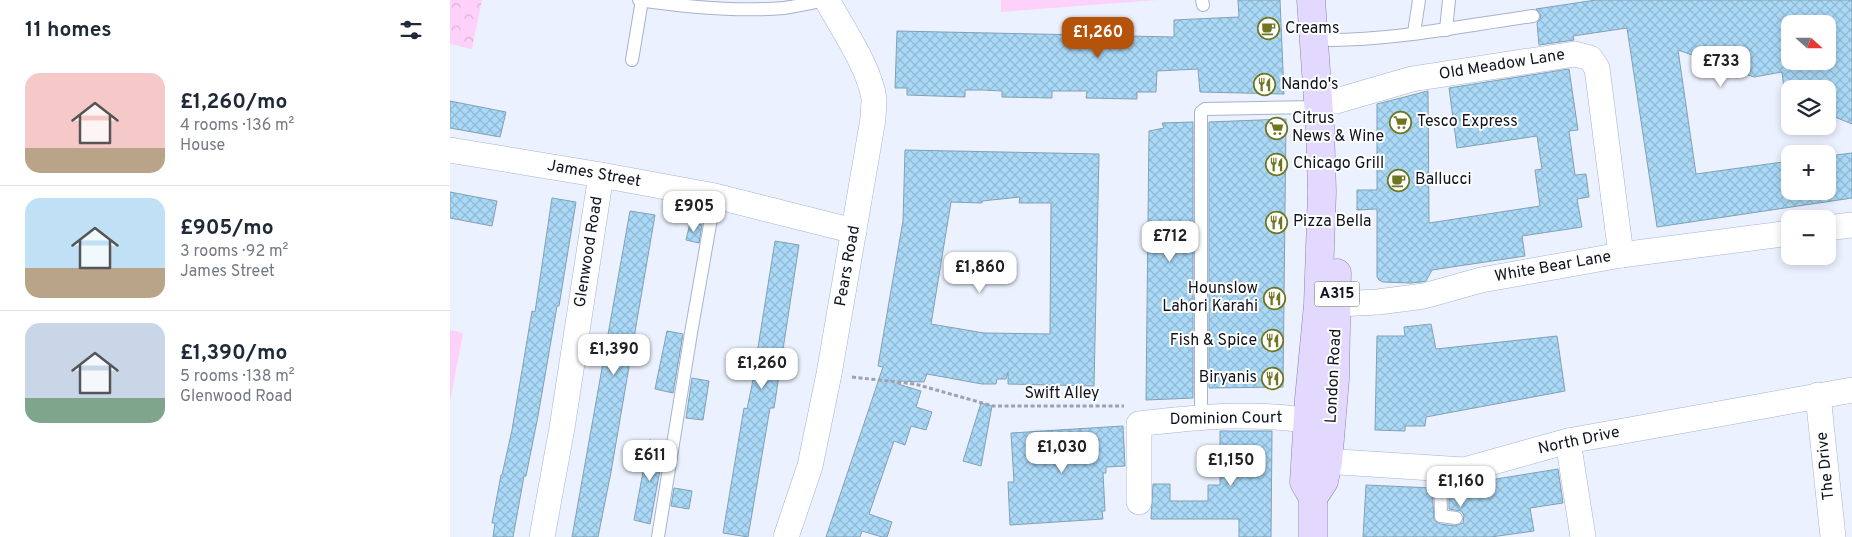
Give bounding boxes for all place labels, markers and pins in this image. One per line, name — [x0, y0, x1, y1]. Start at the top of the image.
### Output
pin: £1,260 — [1057, 17, 1139, 59]
cafe icon: Creams — [1257, 17, 1281, 41]
place label: Creams — [1285, 19, 1339, 39]
pin: £733 — [1691, 46, 1751, 88]
restaurant icon: Nando's — [1253, 73, 1277, 97]
place label: Nando's — [1281, 75, 1339, 95]
place label: Citrus News & Wine — [1292, 109, 1384, 147]
supermarket icon: Tesco Express — [1389, 110, 1413, 134]
place label: Tesco Express — [1417, 112, 1518, 132]
supermarket icon: Citrus News & Wine — [1264, 116, 1288, 140]
restaurant icon: Chicago Grill — [1265, 152, 1289, 176]
place label: Chicago Grill — [1293, 154, 1384, 174]
cafe icon: Ballucci — [1387, 168, 1411, 192]
place label: Ballucci — [1415, 170, 1472, 190]
pin: £905 — [664, 190, 724, 233]
restaurant icon: Pizza Bella — [1265, 210, 1289, 234]
place label: Pizza Bella — [1293, 212, 1372, 232]
pin: £712 — [1140, 220, 1200, 263]
pin: £1,860 — [939, 252, 1021, 294]
place label: Hounslow Lahori Karahi — [1162, 279, 1258, 317]
restaurant icon: Hounslow Lahori Karahi — [1262, 286, 1286, 310]
restaurant icon: Fish & Spice — [1261, 329, 1285, 353]
place label: Fish & Spice — [1170, 331, 1257, 351]
pin: £1,390 — [573, 334, 655, 376]
pin: £1,260 — [721, 348, 803, 390]
restaurant icon: Biryanis — [1261, 366, 1285, 390]
place label: Biryanis — [1199, 368, 1257, 388]
pin: £1,030 — [1021, 432, 1103, 474]
pin: £611 — [620, 440, 680, 482]
pin: £1,150 — [1190, 444, 1272, 487]
pin: £1,160 — [1420, 466, 1502, 508]

